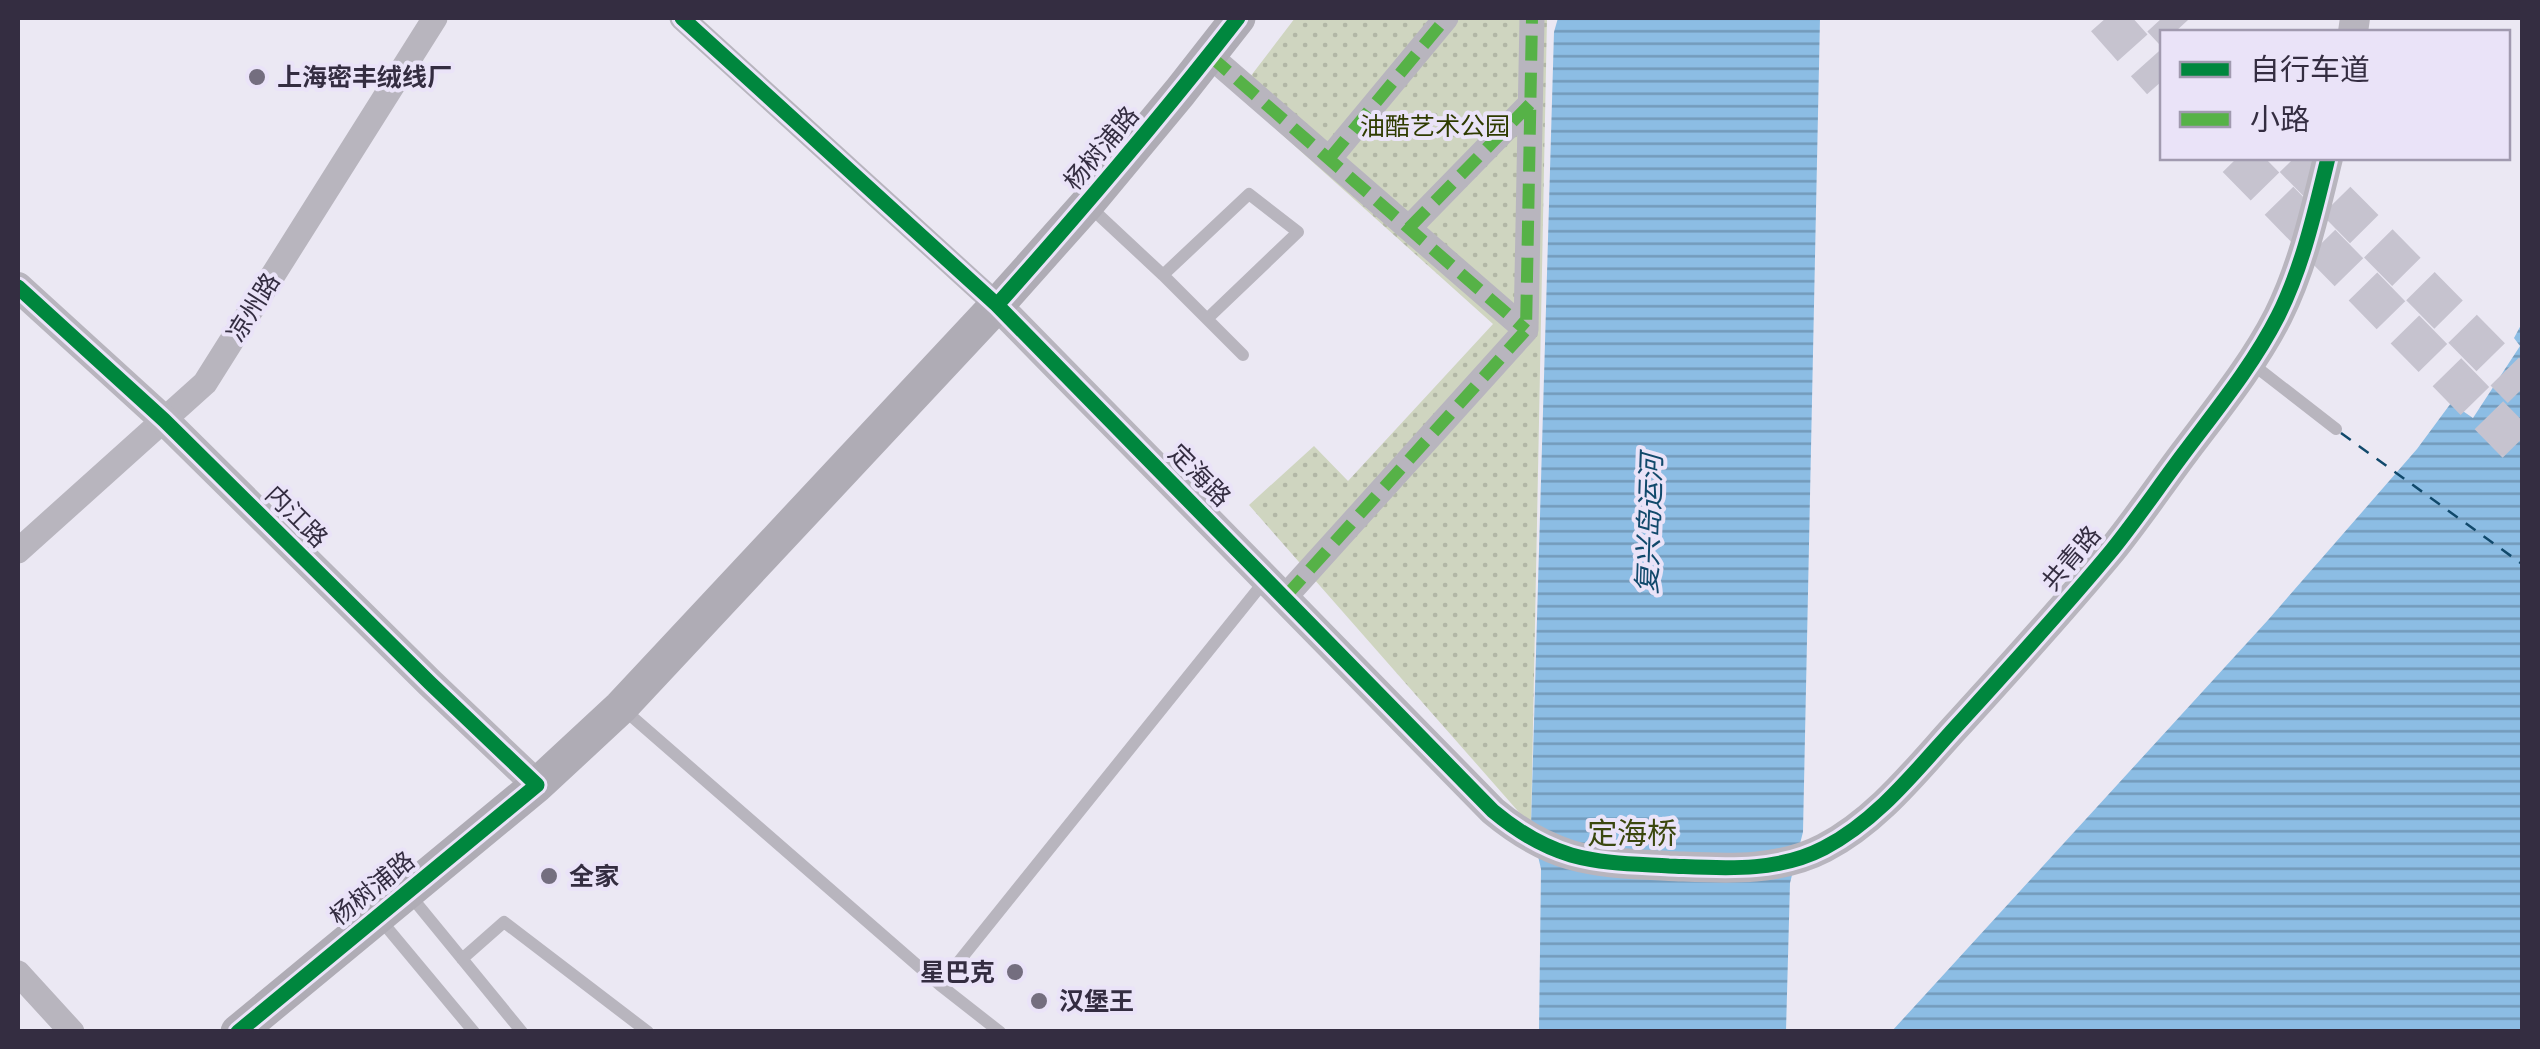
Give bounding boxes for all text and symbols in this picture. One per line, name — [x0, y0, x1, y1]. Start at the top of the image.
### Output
legend — [2160, 30, 2510, 160]
text: 自行车道 — [2250, 52, 2370, 88]
place label: 上海密丰绒线厂 — [277, 63, 452, 93]
marker: 上海密丰绒线厂 — [246, 66, 268, 88]
street label: 杨树浦路 — [1058, 101, 1145, 197]
text: 小路 — [2250, 102, 2310, 138]
park label: 油酷艺术公园 — [1360, 112, 1510, 142]
street label: 凉州路 — [221, 268, 286, 347]
street label: 定海路 — [1162, 439, 1236, 513]
water label: 复兴岛运河 — [1631, 448, 1669, 595]
street label: 内江路 — [259, 480, 333, 554]
street label: 共青路 — [2036, 520, 2107, 597]
district label: 定海桥 — [1587, 816, 1677, 852]
street label: 杨树浦路 — [324, 846, 421, 932]
place label: 全家 — [569, 862, 619, 892]
marker: 全家 — [538, 865, 560, 887]
place label: 星巴克 — [920, 958, 995, 988]
marker: 星巴克 — [1004, 961, 1026, 983]
place label: 汉堡王 — [1059, 987, 1134, 1017]
marker: 汉堡王 — [1028, 990, 1050, 1012]

